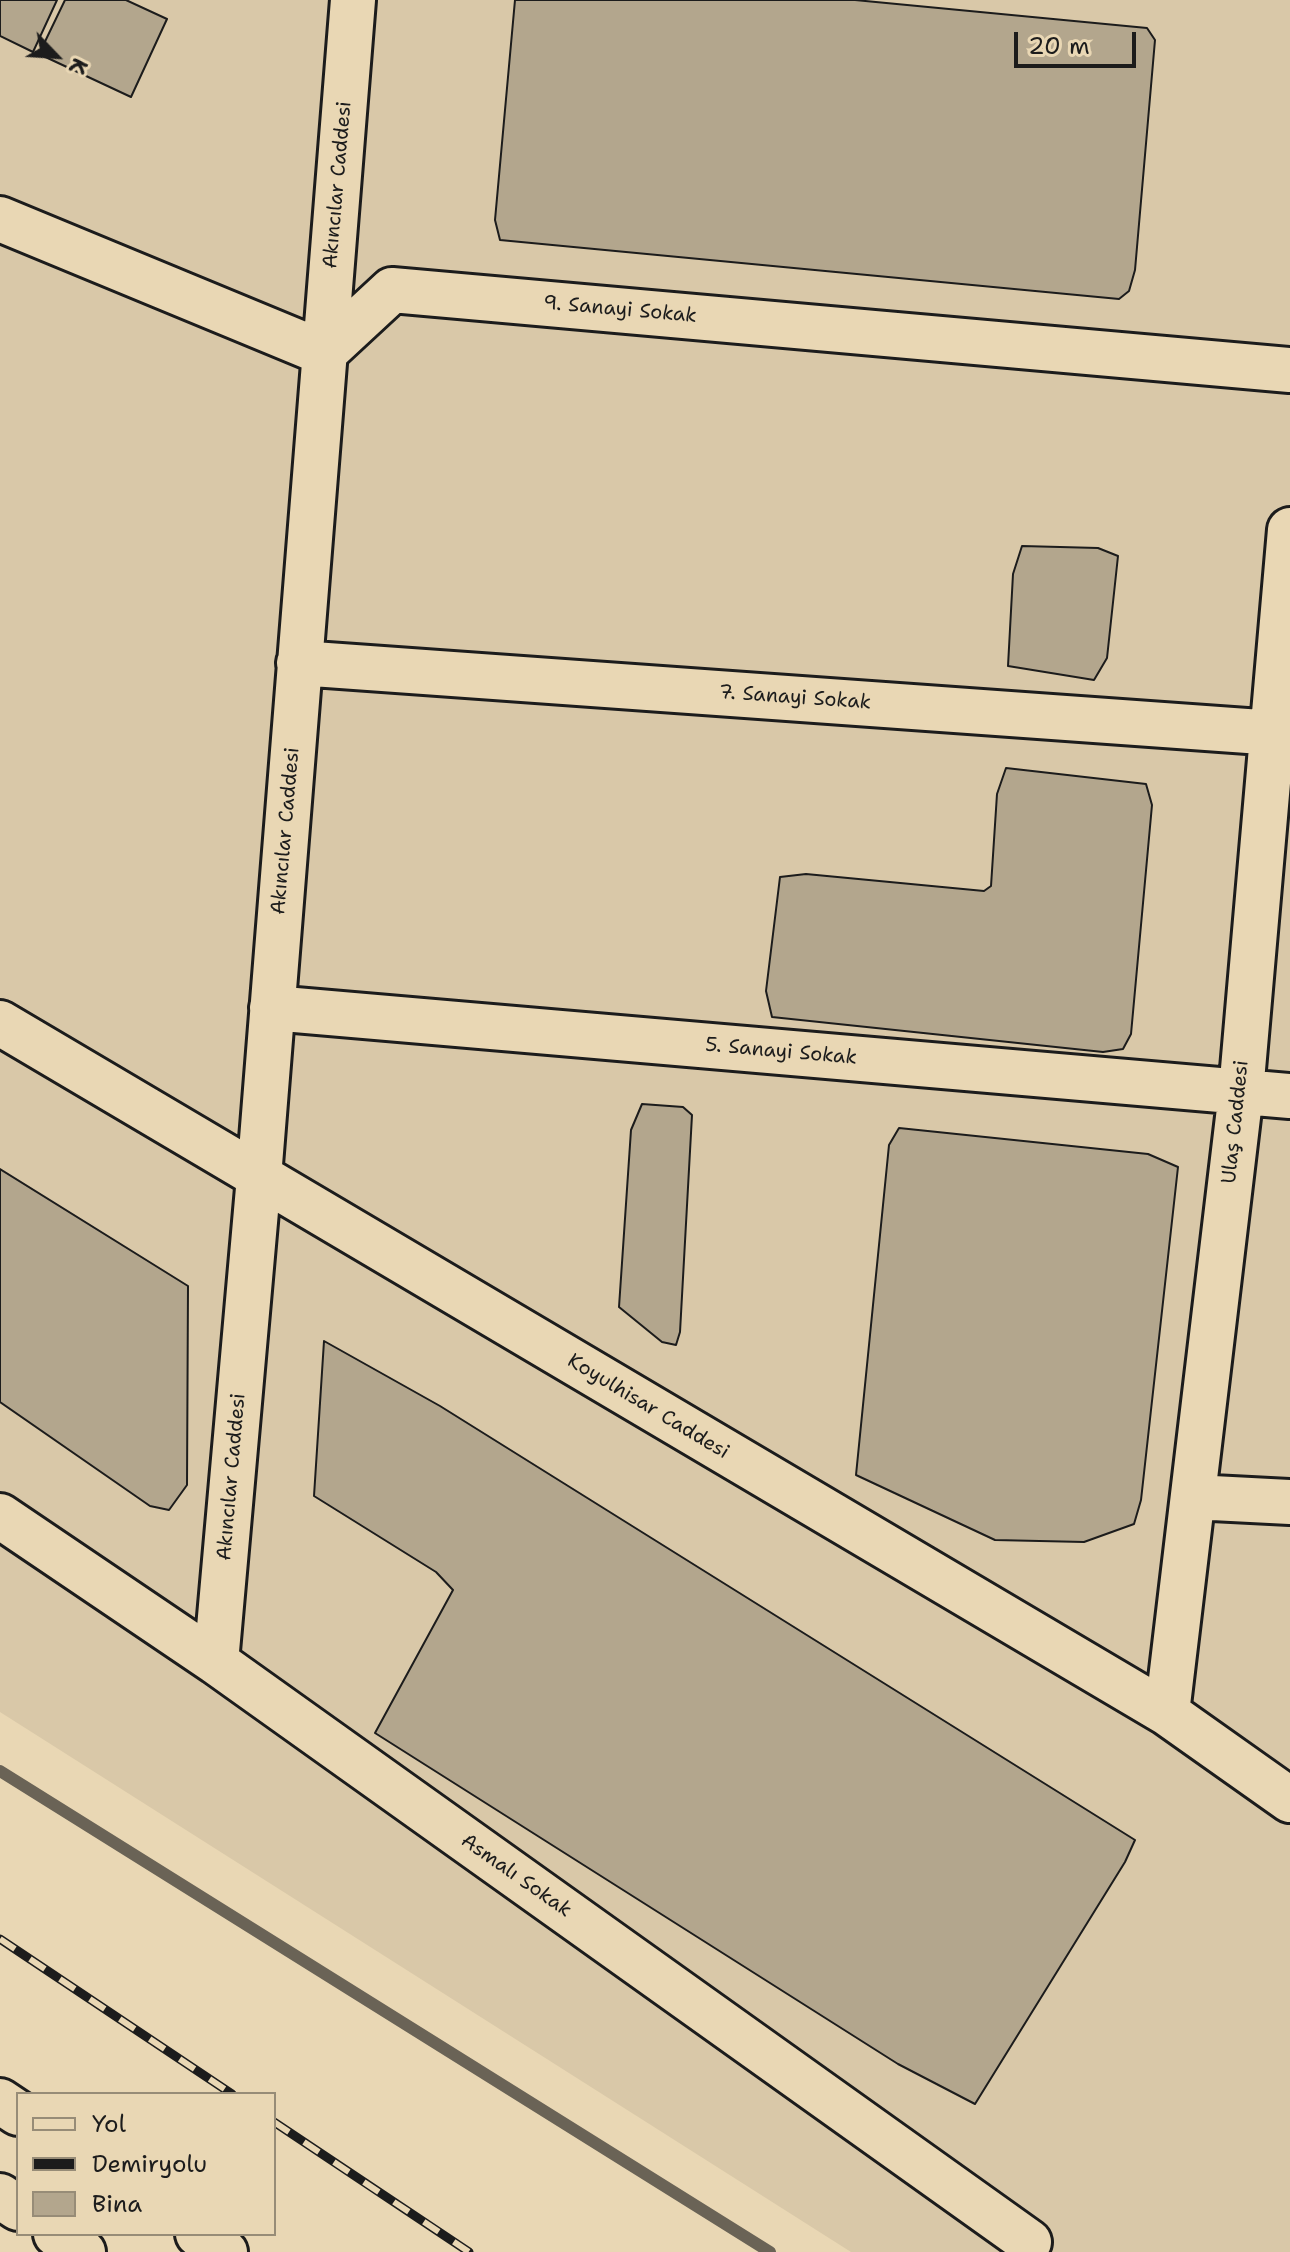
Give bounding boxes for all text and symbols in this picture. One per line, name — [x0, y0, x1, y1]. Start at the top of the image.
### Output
north arrow — [16, 16, 96, 96]
scale bar — [1018, 16, 1140, 66]
text: 20 m — [1028, 30, 1090, 62]
text: K — [62, 53, 95, 79]
street label: Akıncılar Caddesi — [319, 100, 357, 270]
street label: 9. Sanayi Sokak — [542, 291, 698, 329]
street label: 7. Sanayi Sokak — [718, 681, 872, 715]
street label: Akıncılar Caddesi — [267, 746, 305, 916]
street label: 5. Sanayi Sokak — [704, 1033, 858, 1071]
street label: Ulaş Caddesi — [1218, 1059, 1254, 1185]
street label: Koyulhisar Caddesi — [563, 1349, 733, 1465]
street label: Akıncılar Caddesi — [213, 1392, 251, 1562]
street label: Asmalı Sokak — [456, 1829, 576, 1923]
legend — [16, 2092, 276, 2236]
text: Yol — [92, 2108, 126, 2140]
text: Demiryolu — [92, 2148, 207, 2180]
text: Bina — [92, 2188, 142, 2220]

